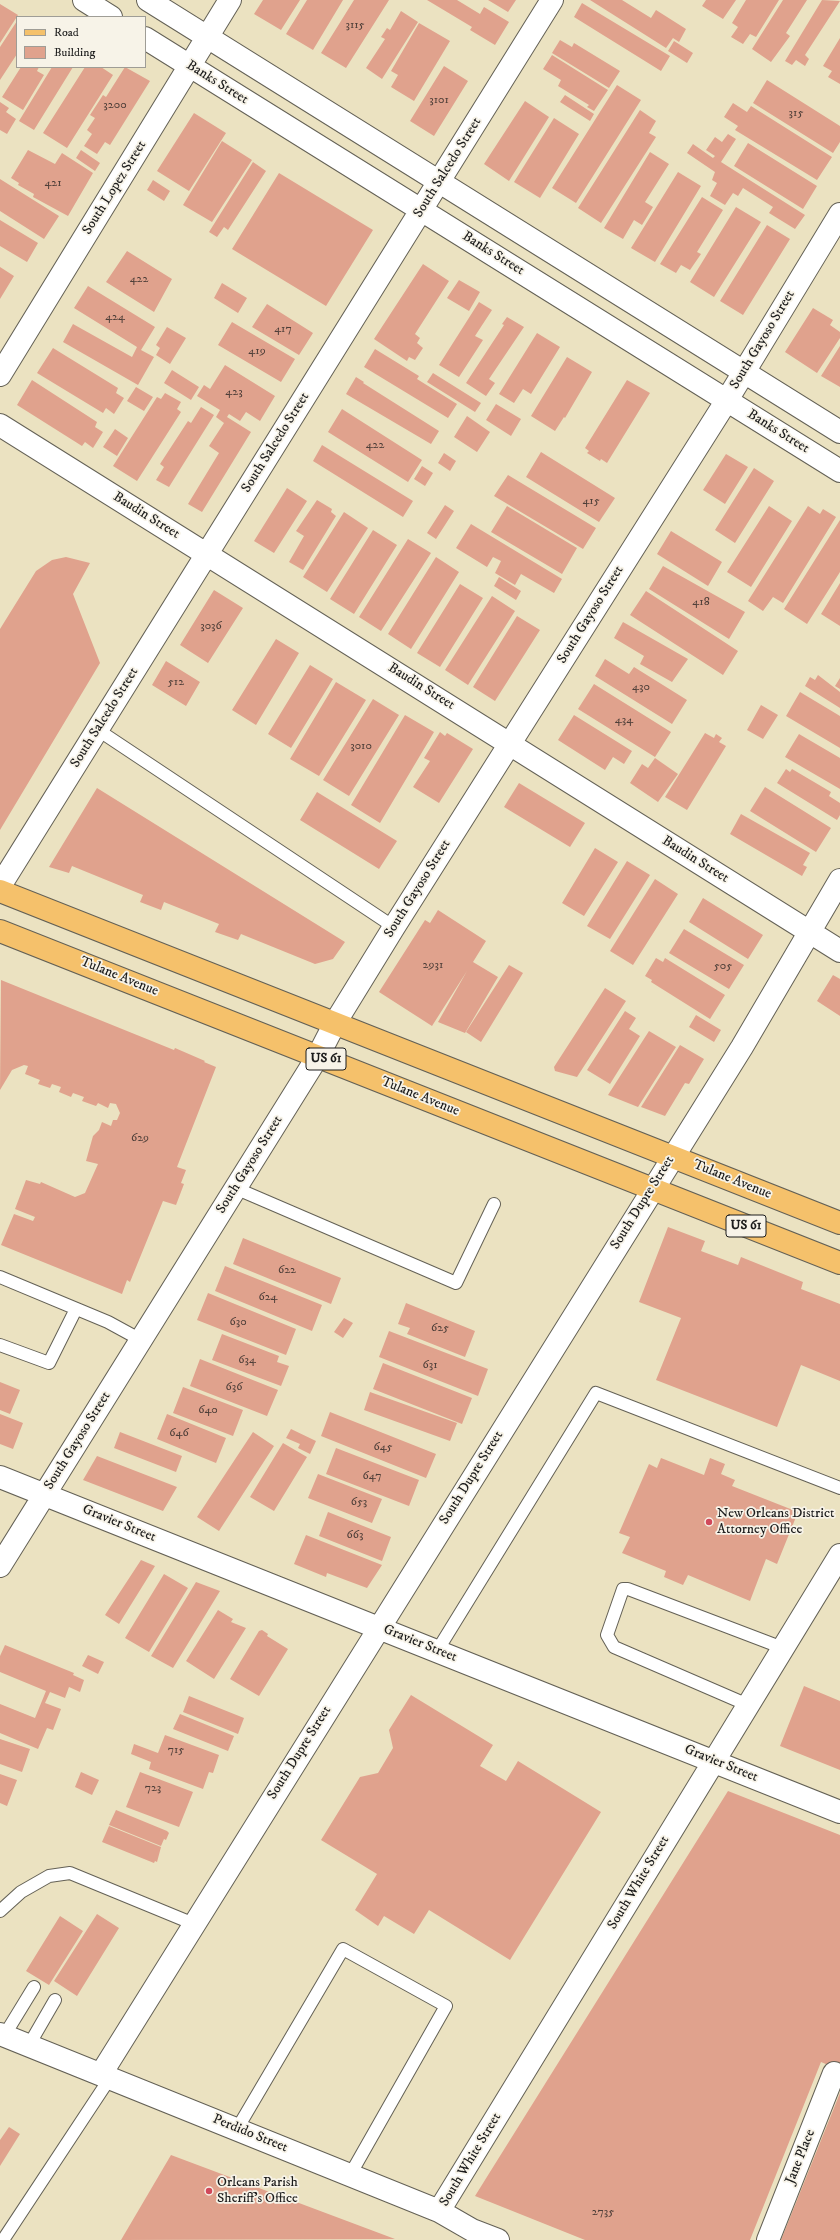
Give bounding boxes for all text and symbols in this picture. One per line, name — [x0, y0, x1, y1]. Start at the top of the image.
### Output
legend — [16, 16, 146, 68]
house number: 3115 — [345, 19, 365, 33]
text: Road — [54, 25, 79, 40]
text: Building — [54, 45, 95, 60]
street label: Banks Street — [183, 57, 251, 109]
house number: 3101 — [429, 94, 449, 108]
house number: 3200 — [103, 99, 127, 113]
house number: 315 — [789, 107, 803, 121]
street label: South Salcedo Street — [410, 115, 486, 221]
street label: South Lopez Street — [79, 138, 151, 238]
house number: 421 — [44, 177, 62, 191]
street label: Banks Street — [459, 228, 527, 280]
house number: 422 — [130, 273, 148, 287]
street label: South Gayoso Street — [727, 288, 799, 392]
house number: 424 — [105, 311, 125, 325]
house number: 417 — [274, 323, 292, 337]
house number: 419 — [248, 345, 266, 359]
house number: 423 — [225, 386, 243, 400]
street label: South Salcedo Street — [238, 390, 314, 496]
street label: Banks Street — [744, 406, 812, 458]
house number: 422 — [366, 439, 384, 453]
street label: Baudin Street — [109, 489, 183, 543]
house number: 415 — [582, 495, 600, 509]
street label: South Gayoso Street — [554, 563, 628, 667]
house number: 418 — [692, 596, 710, 610]
house number: 3036 — [200, 620, 222, 634]
street label: Baudin Street — [384, 660, 458, 714]
street label: South Salcedo Street — [67, 665, 143, 771]
house number: 512 — [168, 676, 184, 690]
house number: 430 — [632, 681, 650, 695]
house number: 434 — [615, 714, 633, 728]
house number: 3010 — [350, 740, 372, 754]
street label: Baudin Street — [658, 833, 732, 887]
street label: South Gayoso Street — [381, 837, 455, 941]
street label: Tulane Avenue — [77, 954, 161, 1000]
house number: 2931 — [423, 959, 443, 973]
house number: 505 — [714, 960, 732, 974]
road number: US 61 — [306, 1048, 346, 1070]
street label: Tulane Avenue — [378, 1074, 462, 1120]
street label: South Gayoso Street — [213, 1113, 287, 1217]
house number: 629 — [131, 1132, 149, 1146]
street label: South Dupre Street — [608, 1153, 678, 1253]
street label: Tulane Avenue — [690, 1157, 774, 1203]
road number: US 61 — [726, 1215, 766, 1237]
house number: 622 — [278, 1264, 296, 1278]
house number: 624 — [258, 1291, 278, 1305]
house number: 630 — [229, 1316, 247, 1330]
house number: 625 — [431, 1322, 449, 1336]
house number: 634 — [238, 1354, 256, 1368]
house number: 631 — [422, 1359, 438, 1373]
house number: 636 — [226, 1381, 242, 1395]
street label: South Gayoso Street — [41, 1389, 115, 1493]
house number: 640 — [198, 1404, 218, 1418]
house number: 646 — [169, 1427, 189, 1441]
street label: South Dupre Street — [437, 1428, 507, 1528]
house number: 645 — [373, 1441, 393, 1455]
house number: 647 — [362, 1470, 382, 1484]
house number: 653 — [351, 1496, 367, 1510]
street label: Gravier Street — [80, 1502, 158, 1546]
place label: New Orleans District Attorney Office — [717, 1506, 834, 1538]
marker: New Orleans District Attorney Office — [704, 1517, 714, 1527]
house number: 663 — [347, 1529, 363, 1543]
street label: Gravier Street — [381, 1622, 459, 1666]
street label: South Dupre Street — [265, 1703, 335, 1803]
street label: Gravier Street — [682, 1742, 760, 1786]
house number: 715 — [168, 1744, 184, 1758]
house number: 723 — [145, 1782, 161, 1796]
street label: South White Street — [604, 1833, 674, 1933]
street label: South White Street — [436, 2110, 506, 2210]
street label: Perdido Street — [210, 2111, 290, 2157]
street label: Jane Place — [782, 2127, 820, 2187]
place label: Orleans Parish Sheriff's Office — [217, 2175, 298, 2208]
marker: Orleans Parish Sheriff's Office — [204, 2186, 214, 2196]
house number: 2735 — [592, 2206, 614, 2220]

